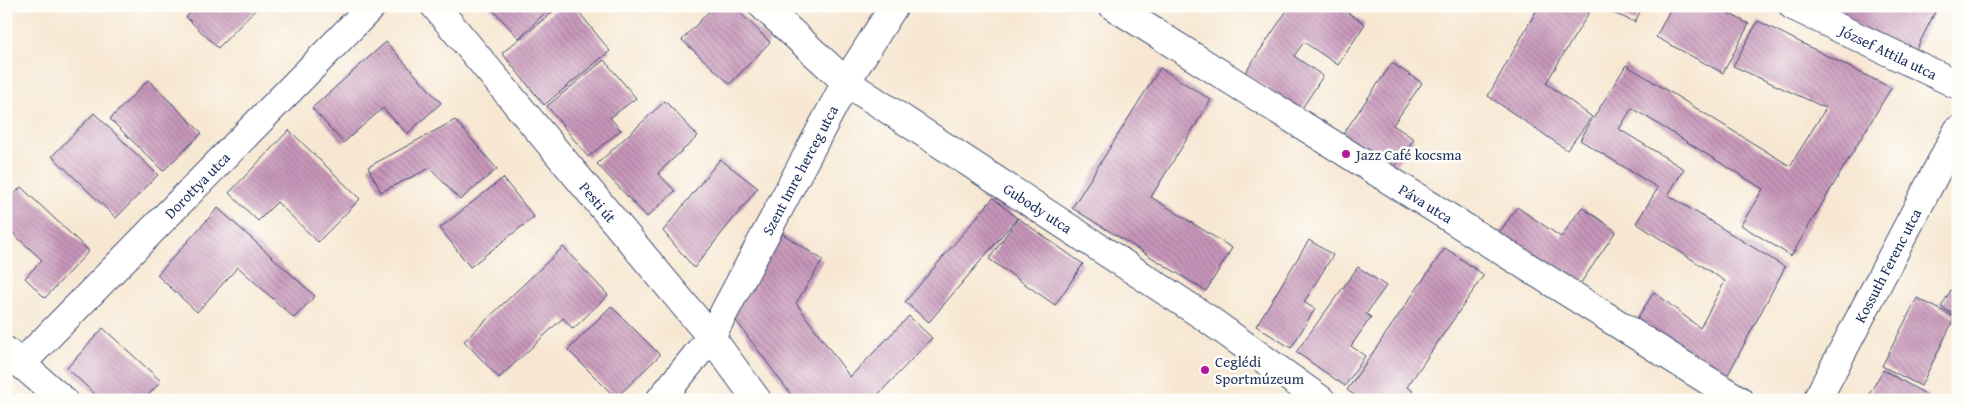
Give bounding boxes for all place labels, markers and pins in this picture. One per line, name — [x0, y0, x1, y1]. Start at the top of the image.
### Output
place label: Jazz Café kocsma — [1354, 144, 1462, 165]
marker: Jazz Café kocsma — [1340, 148, 1352, 160]
place label: Ceglédi Sportmúzeum — [1215, 351, 1305, 389]
marker: Ceglédi Sportmúzeum — [1199, 364, 1211, 376]

